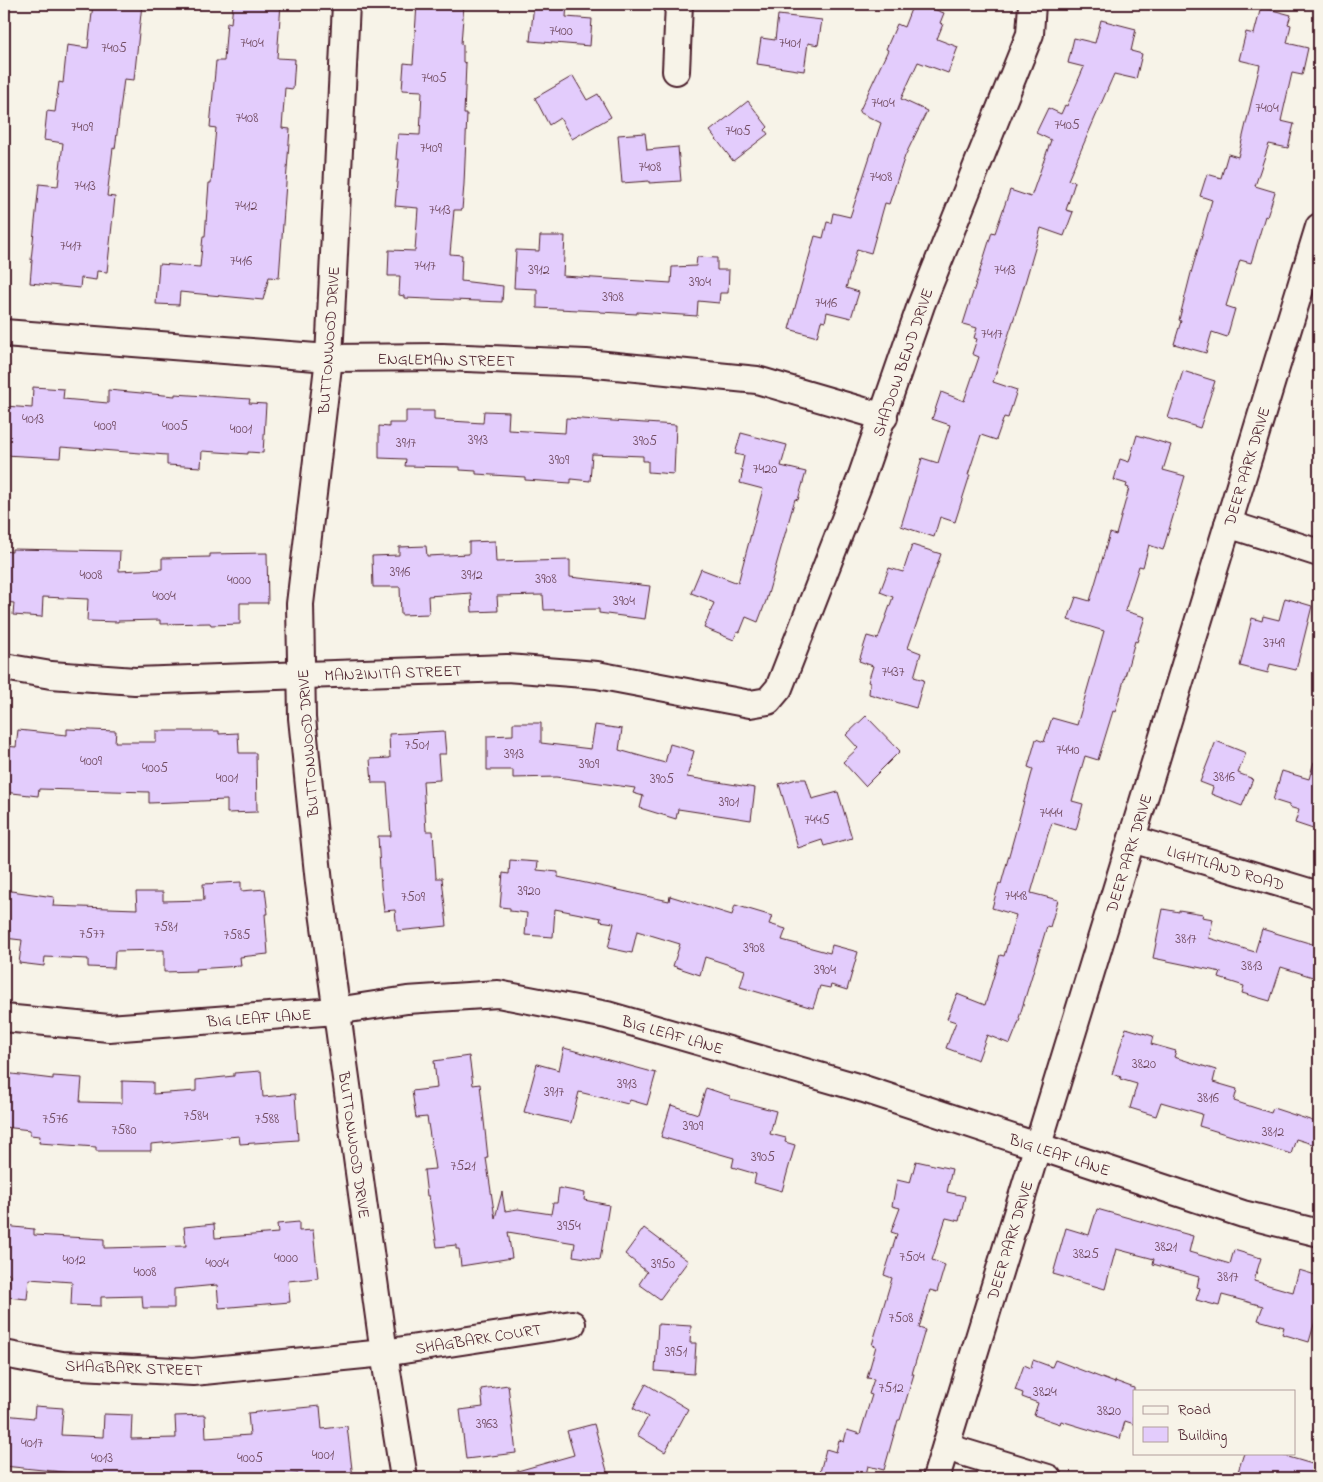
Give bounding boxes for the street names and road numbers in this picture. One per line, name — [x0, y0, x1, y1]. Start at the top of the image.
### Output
street label: BUTTONWOOD DRIVE — [313, 265, 347, 416]
street label: SHADOW BEND DRIVE — [867, 285, 941, 440]
street label: ENGLEMAN STREET — [377, 348, 515, 374]
street label: DEER PARK DRIVE — [1218, 404, 1277, 530]
street label: MANZINITA STREET — [324, 660, 462, 688]
street label: BUTTONWOOD DRIVE — [292, 668, 326, 819]
street label: DEER PARK DRIVE — [1100, 791, 1159, 917]
street label: LIGHTLAND ROAD — [1164, 840, 1287, 898]
street label: BIG LEAF LANE — [205, 1003, 312, 1035]
street label: BIG LEAF LANE — [618, 1010, 726, 1062]
street label: BUTTONWOOD DRIVE — [331, 1069, 375, 1220]
street label: BIG LEAF LANE — [1005, 1128, 1113, 1183]
street label: DEER PARK DRIVE — [981, 1178, 1040, 1304]
street label: SHAGBARK COURT — [413, 1318, 543, 1362]
street label: SHAGBARK STREET — [65, 1355, 203, 1383]

